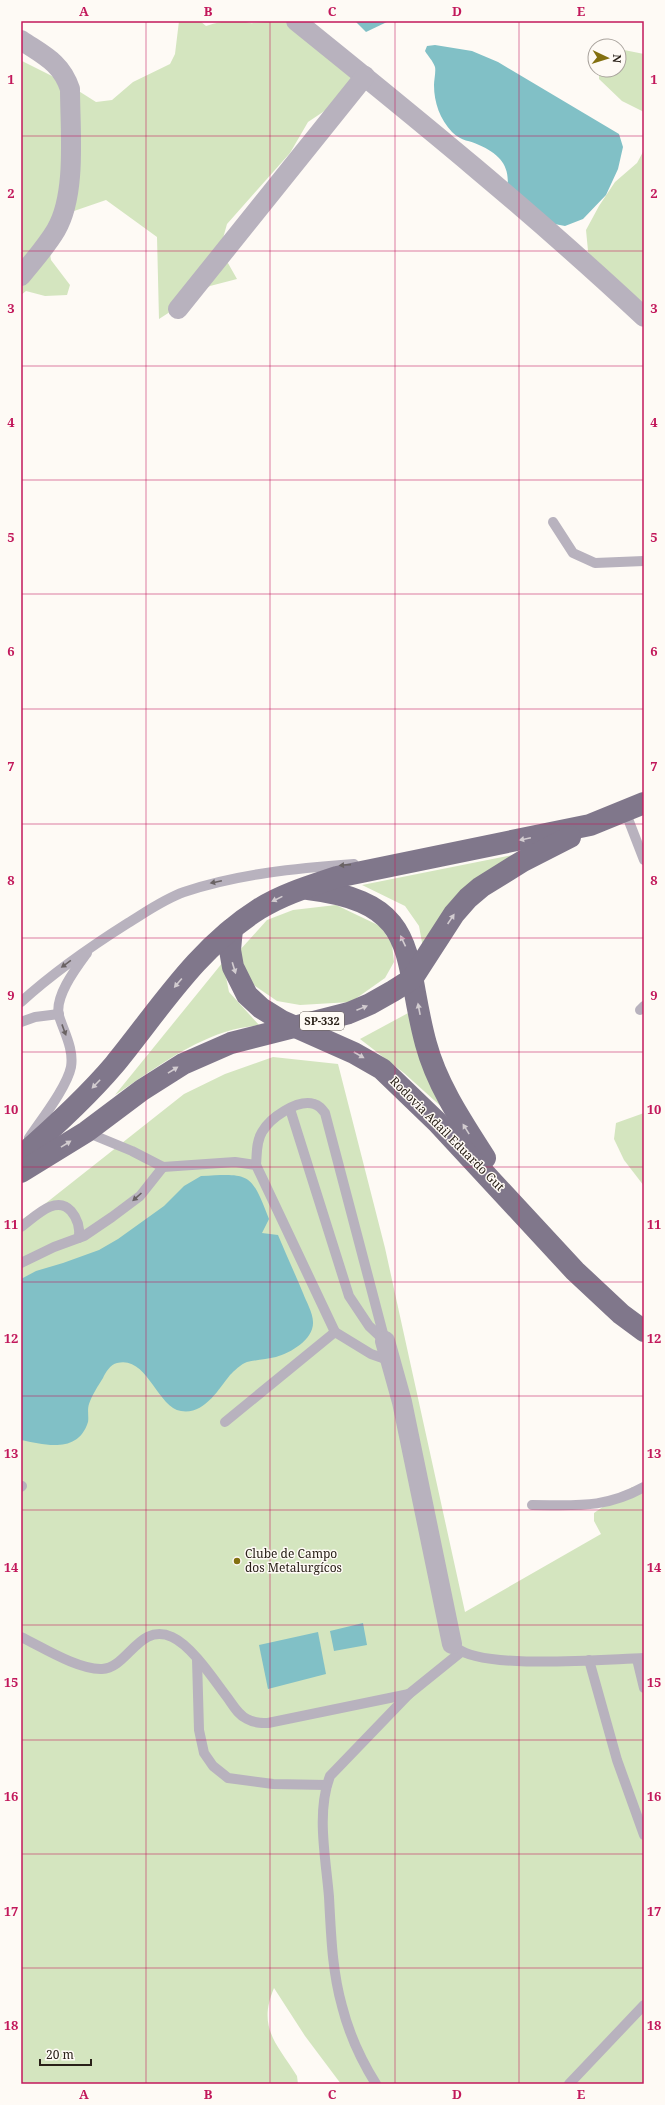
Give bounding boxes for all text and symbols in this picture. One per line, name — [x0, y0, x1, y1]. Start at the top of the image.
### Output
text: A — [79, 2, 89, 20]
text: B — [204, 2, 213, 20]
text: C — [328, 2, 337, 20]
text: D — [452, 2, 462, 20]
text: E — [577, 2, 586, 20]
north arrow — [587, 38, 627, 78]
text: N — [610, 54, 625, 64]
text: 1 — [7, 70, 15, 88]
text: 1 — [650, 70, 658, 88]
text: 2 — [7, 184, 15, 202]
text: 2 — [650, 184, 658, 202]
text: 3 — [7, 299, 15, 317]
text: 3 — [650, 299, 658, 317]
text: 4 — [7, 413, 15, 431]
text: 4 — [650, 413, 658, 431]
text: 5 — [7, 528, 15, 546]
text: 5 — [650, 528, 658, 546]
text: 6 — [7, 642, 15, 660]
text: 6 — [650, 642, 658, 660]
text: 7 — [7, 757, 15, 775]
text: 7 — [650, 757, 658, 775]
one-way arrow — [518, 836, 531, 842]
one-way arrow — [339, 861, 351, 868]
text: 8 — [7, 871, 15, 889]
text: 8 — [650, 871, 658, 889]
one-way arrow — [210, 880, 222, 886]
one-way arrow — [271, 896, 282, 903]
one-way arrow — [447, 914, 455, 924]
one-way arrow — [399, 935, 406, 947]
one-way arrow — [61, 960, 72, 968]
one-way arrow — [231, 962, 237, 974]
one-way arrow — [174, 978, 183, 988]
text: 9 — [7, 986, 15, 1004]
text: 9 — [650, 986, 658, 1004]
one-way arrow — [416, 1003, 422, 1015]
one-way arrow — [356, 1004, 368, 1010]
road number: SP-332 — [300, 1012, 344, 1030]
one-way arrow — [62, 1024, 68, 1036]
one-way arrow — [353, 1052, 365, 1059]
one-way arrow — [168, 1066, 178, 1074]
street label: Rodovia Adail Eduardo Gut — [386, 1073, 508, 1195]
one-way arrow — [92, 1079, 101, 1088]
text: 10 — [4, 1100, 18, 1118]
text: 10 — [647, 1100, 661, 1118]
one-way arrow — [463, 1123, 470, 1135]
one-way arrow — [60, 1141, 72, 1148]
one-way arrow — [132, 1192, 142, 1202]
text: 11 — [4, 1215, 18, 1233]
text: 11 — [647, 1215, 661, 1233]
text: 12 — [4, 1329, 18, 1347]
text: 12 — [647, 1329, 661, 1347]
text: 13 — [4, 1444, 18, 1462]
text: 13 — [647, 1444, 661, 1462]
place label: Clube de Campo dos Metalurgícos — [245, 1545, 342, 1576]
marker: Clube de Campo dos Metalurgícos — [232, 1556, 242, 1566]
text: 14 — [4, 1558, 19, 1576]
text: 14 — [647, 1558, 662, 1576]
text: 15 — [4, 1673, 18, 1691]
text: 15 — [647, 1673, 661, 1691]
text: 16 — [4, 1787, 18, 1805]
text: 16 — [647, 1787, 661, 1805]
text: 17 — [4, 1902, 18, 1920]
text: 17 — [647, 1902, 661, 1920]
text: 18 — [4, 2016, 18, 2034]
text: 18 — [647, 2016, 661, 2034]
scale bar — [40, 2041, 91, 2067]
text: 20 m — [46, 2046, 74, 2063]
text: A — [79, 2085, 89, 2103]
text: B — [204, 2085, 213, 2103]
text: C — [328, 2085, 337, 2103]
text: D — [452, 2085, 462, 2103]
text: E — [577, 2085, 586, 2103]

